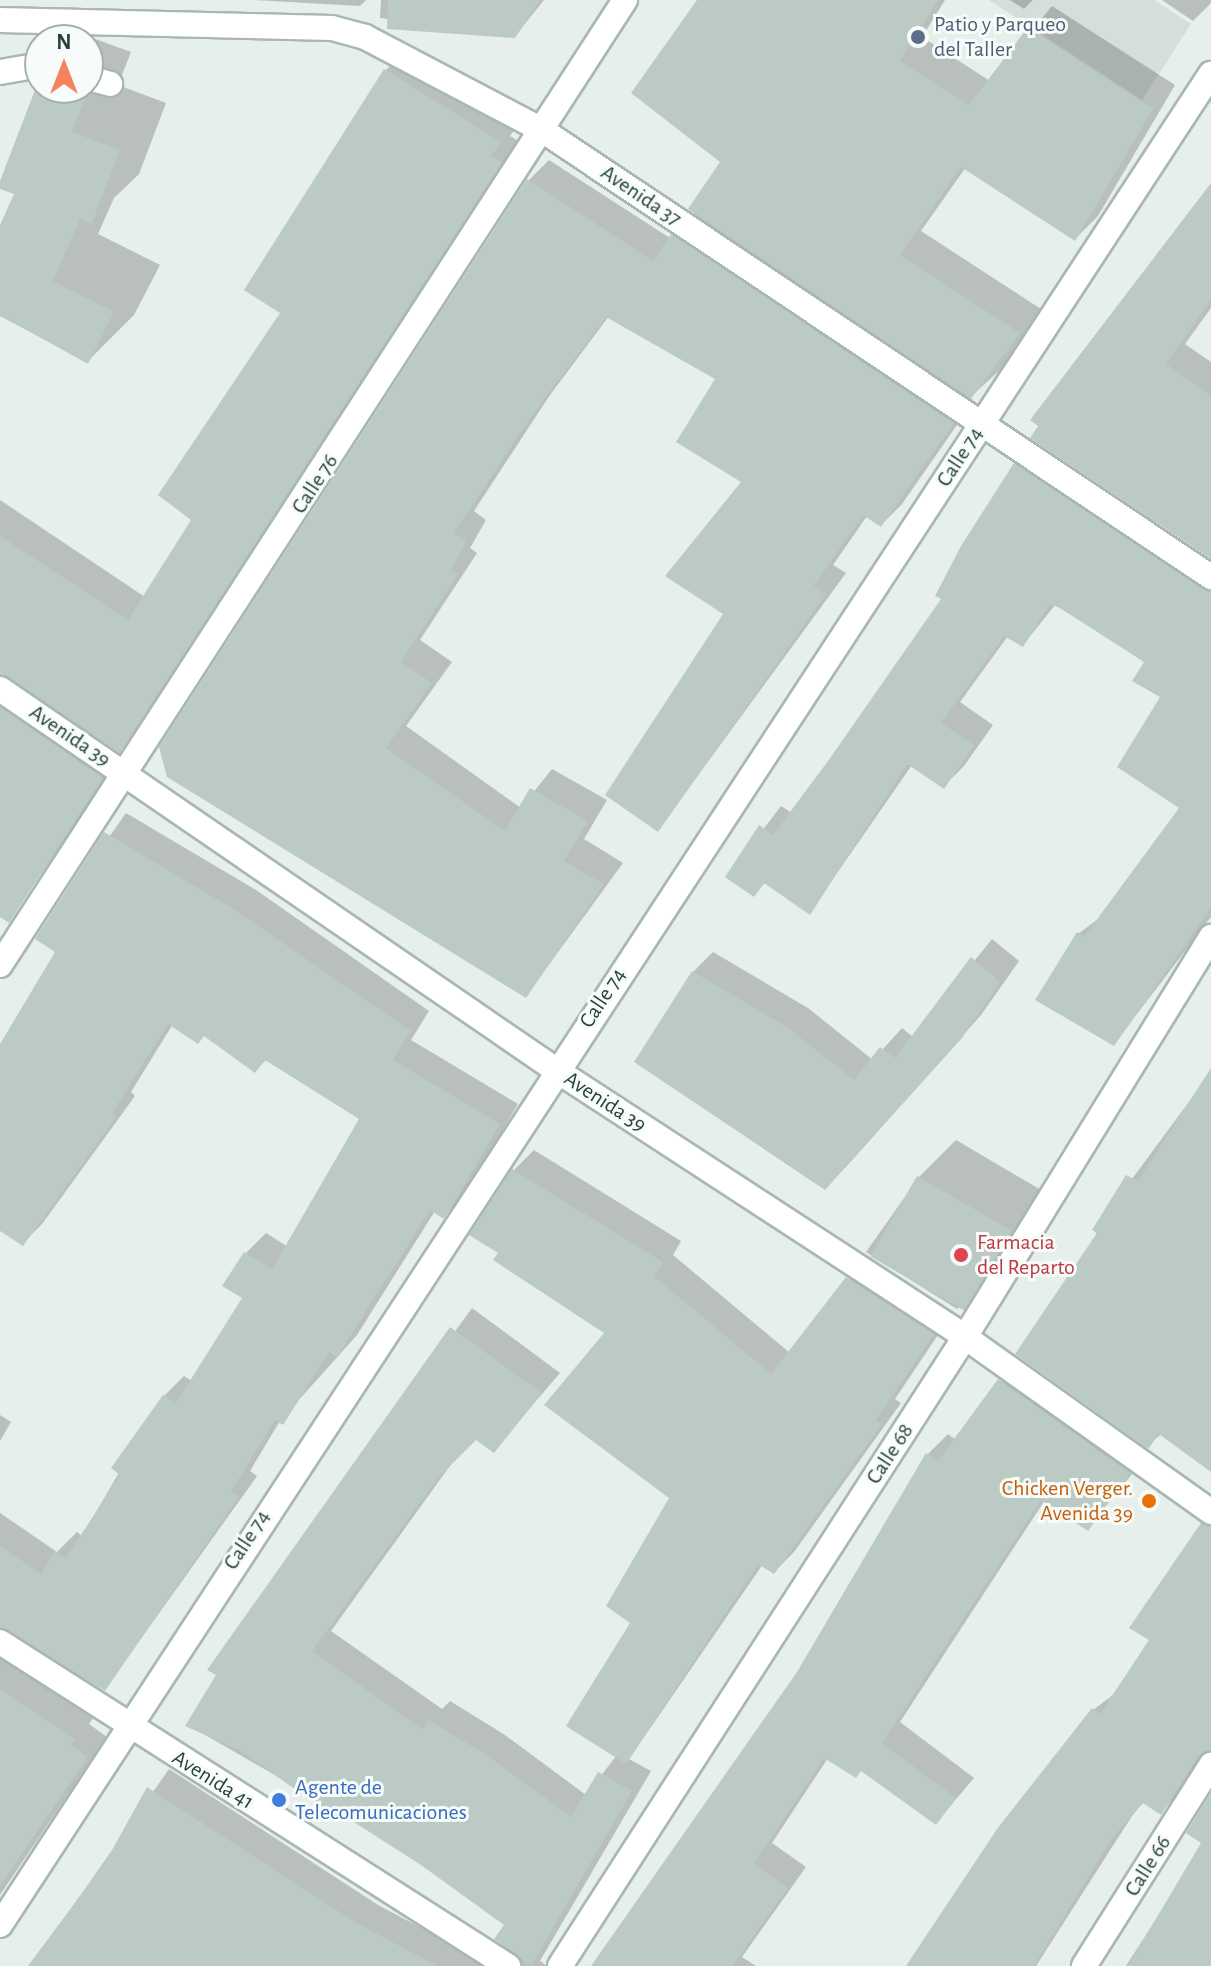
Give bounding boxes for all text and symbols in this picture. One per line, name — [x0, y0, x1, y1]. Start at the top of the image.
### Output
place label: Patio y Parqueo del Taller — [934, 11, 1066, 62]
north arrow — [24, 24, 104, 104]
marker: Patio y Parqueo del Taller — [909, 28, 927, 46]
text: N — [56, 31, 72, 53]
street label: Avenida 37 — [596, 159, 686, 233]
street label: Calle 74 — [931, 422, 989, 492]
street label: Calle 76 — [286, 449, 344, 519]
street label: Avenida 39 — [24, 699, 116, 773]
street label: Calle 74 — [574, 963, 632, 1033]
street label: Avenida 39 — [559, 1066, 651, 1138]
place label: Farmacia del Reparto — [977, 1229, 1075, 1280]
marker: Farmacia del Reparto — [952, 1246, 970, 1264]
street label: Calle 68 — [861, 1419, 919, 1489]
place label: Chicken Verger. Avenida 39 — [1002, 1475, 1133, 1526]
marker: Chicken Verger. Avenida 39 — [1140, 1492, 1158, 1510]
street label: Calle 74 — [218, 1505, 276, 1575]
street label: Avenida 41 — [167, 1745, 259, 1815]
place label: Agente de Telecomunicaciones — [295, 1774, 467, 1826]
marker: Agente de Telecomunicaciones — [270, 1791, 288, 1809]
street label: Calle 66 — [1119, 1831, 1177, 1901]

